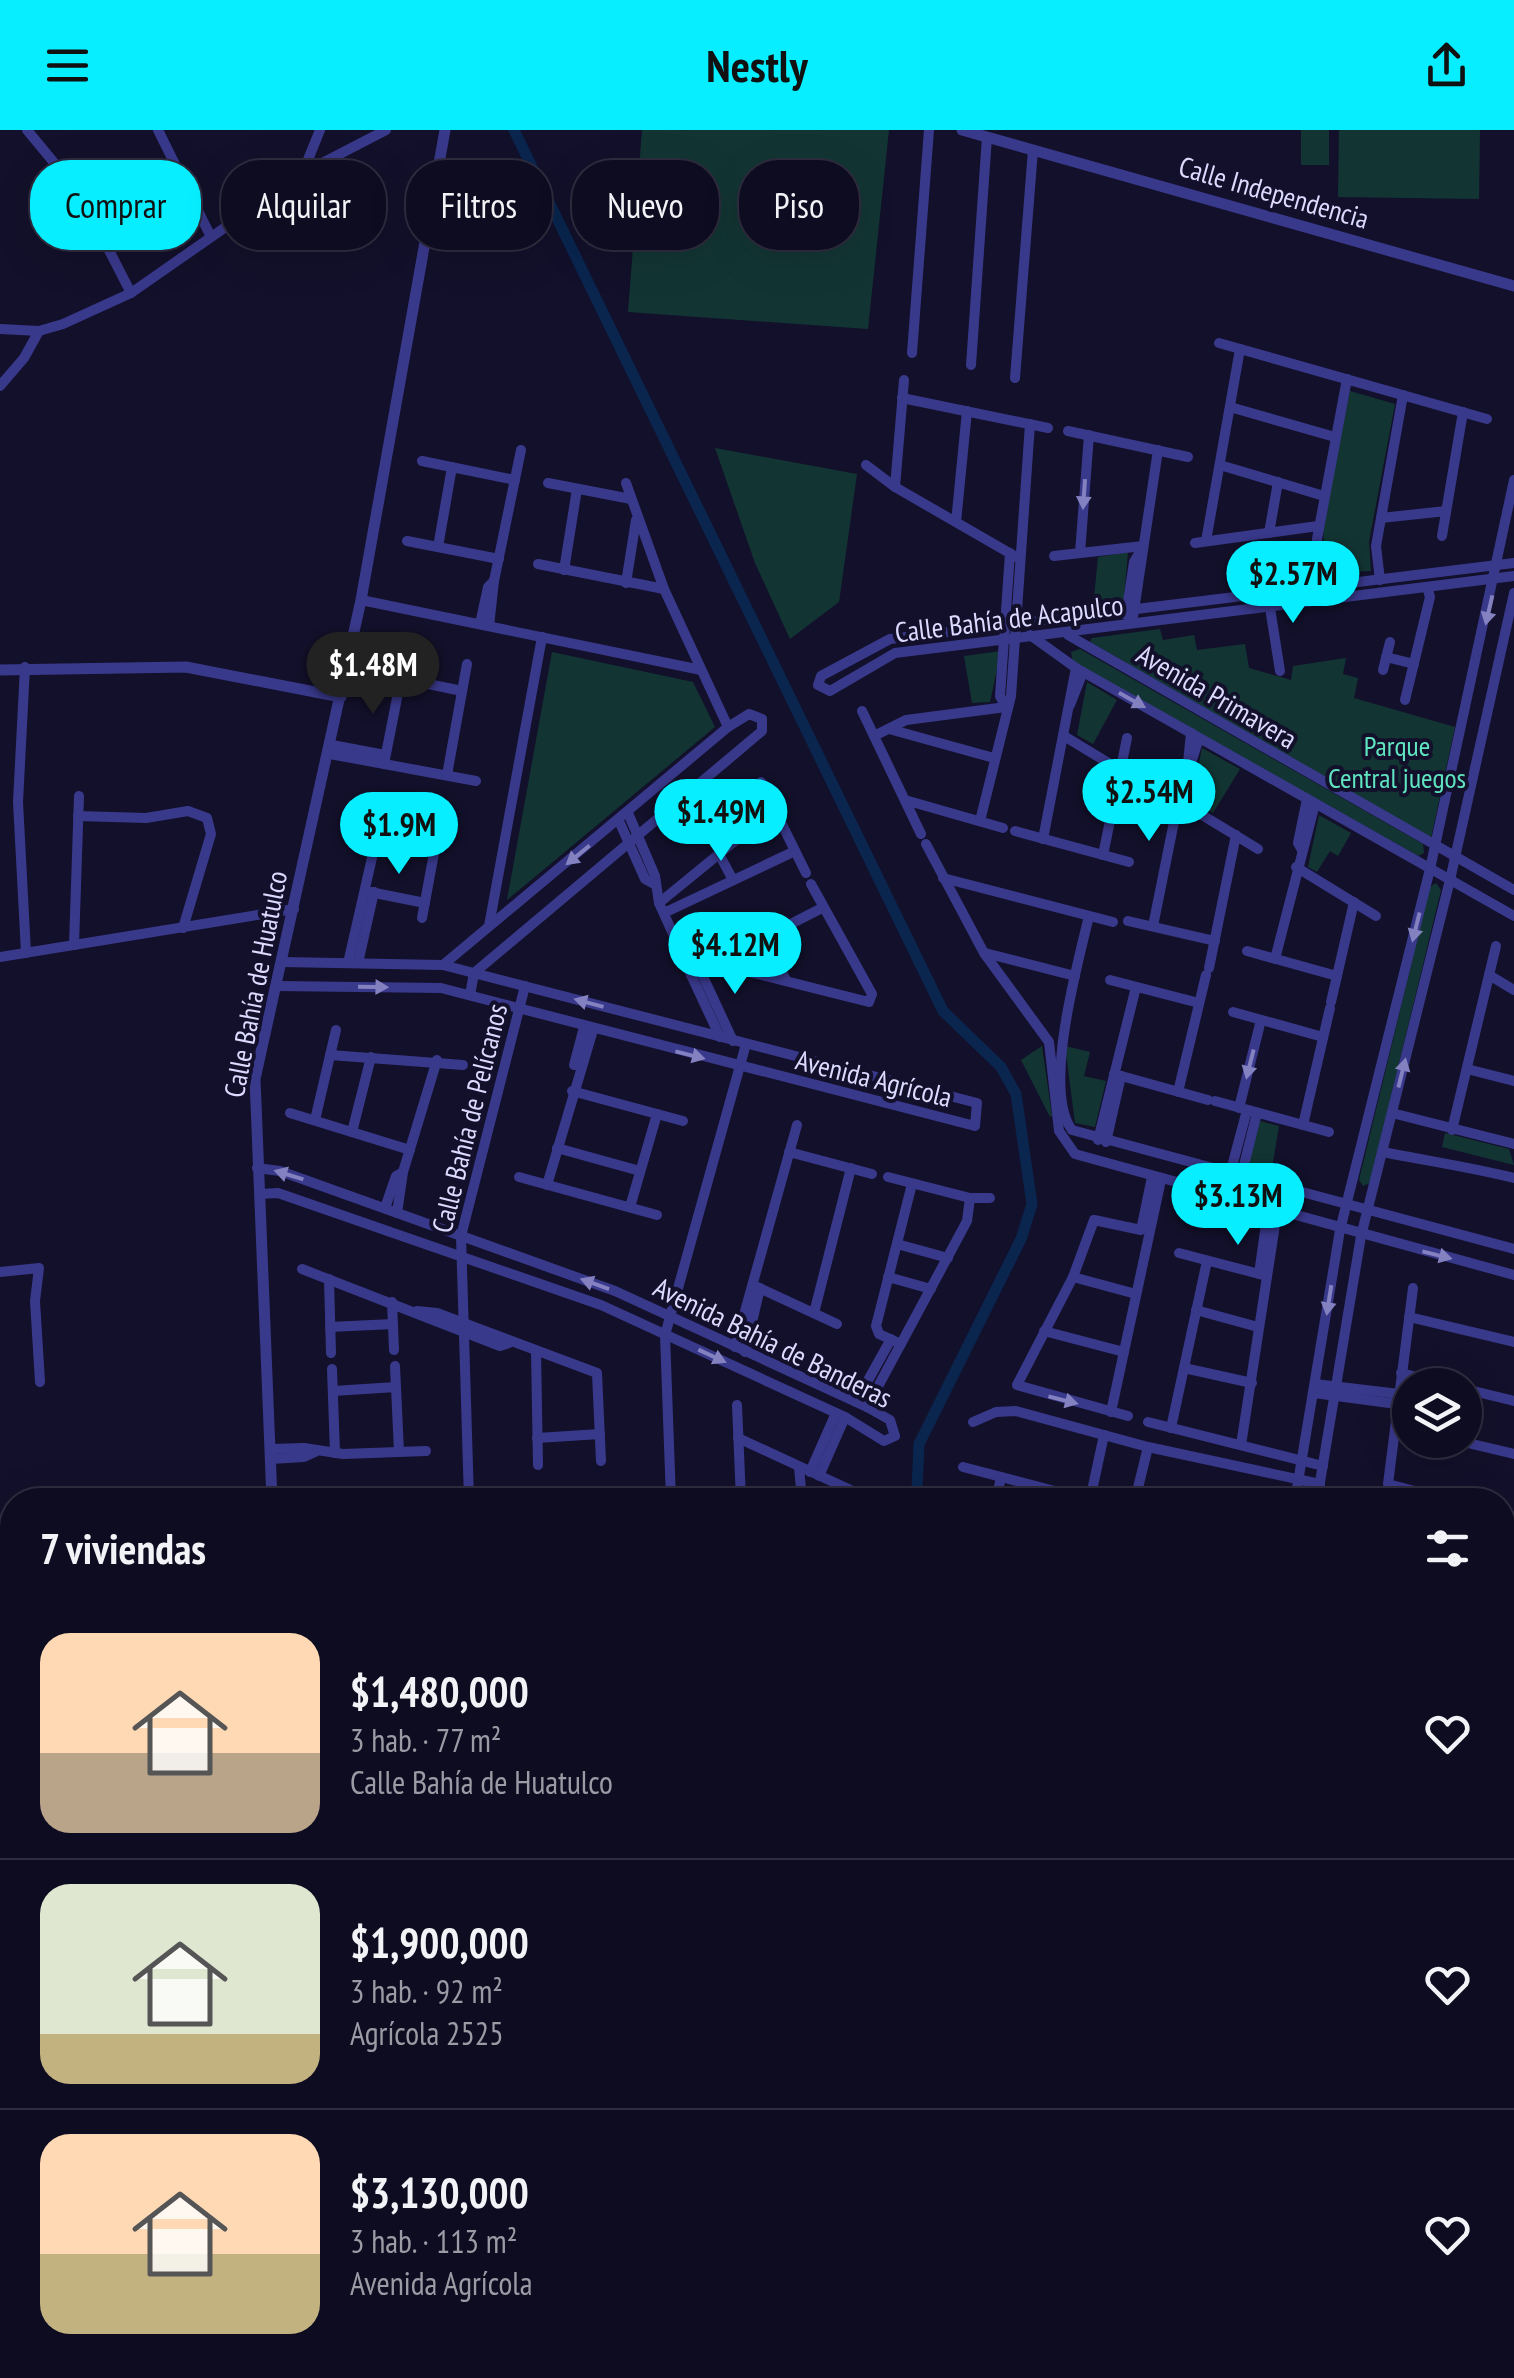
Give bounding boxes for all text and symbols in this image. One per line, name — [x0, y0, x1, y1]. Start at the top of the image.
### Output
text: Nestly — [706, 36, 808, 94]
icon: menu — [40, 38, 95, 93]
icon: share — [1419, 38, 1474, 93]
street label: Calle Independencia — [1175, 147, 1373, 237]
chip: Comprar — [30, 160, 201, 250]
chip: Alquilar — [221, 160, 386, 250]
chip: Filtros — [406, 160, 552, 250]
chip: Nuevo — [572, 160, 719, 250]
chip: Piso — [739, 160, 859, 250]
one-way arrow — [1076, 479, 1092, 510]
pin: $2.57M — [1212, 541, 1374, 626]
text: $2.57M — [1248, 552, 1338, 594]
street label: Calle Bahía de Acapulco — [893, 586, 1125, 650]
one-way arrow — [1481, 595, 1496, 626]
pin: $1.48M — [292, 632, 454, 717]
street label: Avenida Primavera — [1130, 635, 1304, 757]
text: $1.48M — [328, 643, 418, 685]
one-way arrow — [1117, 691, 1146, 708]
park label: Parque Central juegos — [1328, 727, 1466, 796]
pin: $2.54M — [1068, 759, 1230, 844]
text: $2.54M — [1104, 770, 1194, 812]
pin: $1.49M — [640, 779, 802, 864]
text: $1.49M — [676, 790, 766, 832]
pin: $1.9M — [329, 792, 469, 877]
text: $1.9M — [362, 803, 436, 845]
one-way arrow — [565, 844, 590, 865]
street label: Calle Bahía de Huatulco — [215, 868, 295, 1100]
pin: $4.12M — [654, 912, 816, 997]
one-way arrow — [1408, 912, 1423, 943]
text: $4.12M — [690, 923, 780, 965]
one-way arrow — [358, 979, 390, 995]
one-way arrow — [573, 995, 604, 1011]
street label: Calle Bahía de Pelícanos — [423, 1000, 515, 1236]
street label: Avenida Agrícola — [792, 1041, 956, 1115]
one-way arrow — [674, 1047, 705, 1063]
one-way arrow — [1242, 1049, 1257, 1080]
one-way arrow — [1395, 1057, 1410, 1088]
pin: $3.13M — [1157, 1163, 1319, 1248]
one-way arrow — [274, 1167, 304, 1182]
text: $3.13M — [1193, 1174, 1283, 1216]
one-way arrow — [1422, 1248, 1453, 1264]
street label: Avenida Bahía de Banderas — [648, 1268, 898, 1416]
one-way arrow — [580, 1276, 610, 1291]
one-way arrow — [1321, 1284, 1336, 1316]
one-way arrow — [698, 1348, 727, 1365]
map controls — [1392, 1368, 1482, 1458]
button: layers — [1392, 1368, 1482, 1458]
one-way arrow — [1048, 1392, 1079, 1408]
text: 7 viviendas — [40, 1521, 206, 1576]
icon: filters — [1420, 1521, 1475, 1576]
text: $1,480,000 — [350, 1664, 529, 1719]
icon: home — [120, 1673, 240, 1793]
icon: heart — [1420, 1706, 1475, 1761]
text: 3 hab. · 77 m² — [350, 1719, 501, 1761]
text: Calle Bahía de Huatulco — [350, 1761, 613, 1803]
text: $1,900,000 — [350, 1915, 529, 1970]
icon: home — [120, 1924, 240, 2044]
icon: heart — [1420, 1957, 1475, 2012]
text: 3 hab. · 92 m² — [350, 1970, 503, 2012]
text: Agrícola 2525 — [350, 2012, 504, 2054]
text: $3,130,000 — [350, 2165, 529, 2220]
icon: home — [120, 2174, 240, 2294]
icon: heart — [1420, 2207, 1475, 2262]
text: 3 hab. · 113 m² — [350, 2220, 517, 2262]
text: Avenida Agrícola — [350, 2262, 533, 2304]

